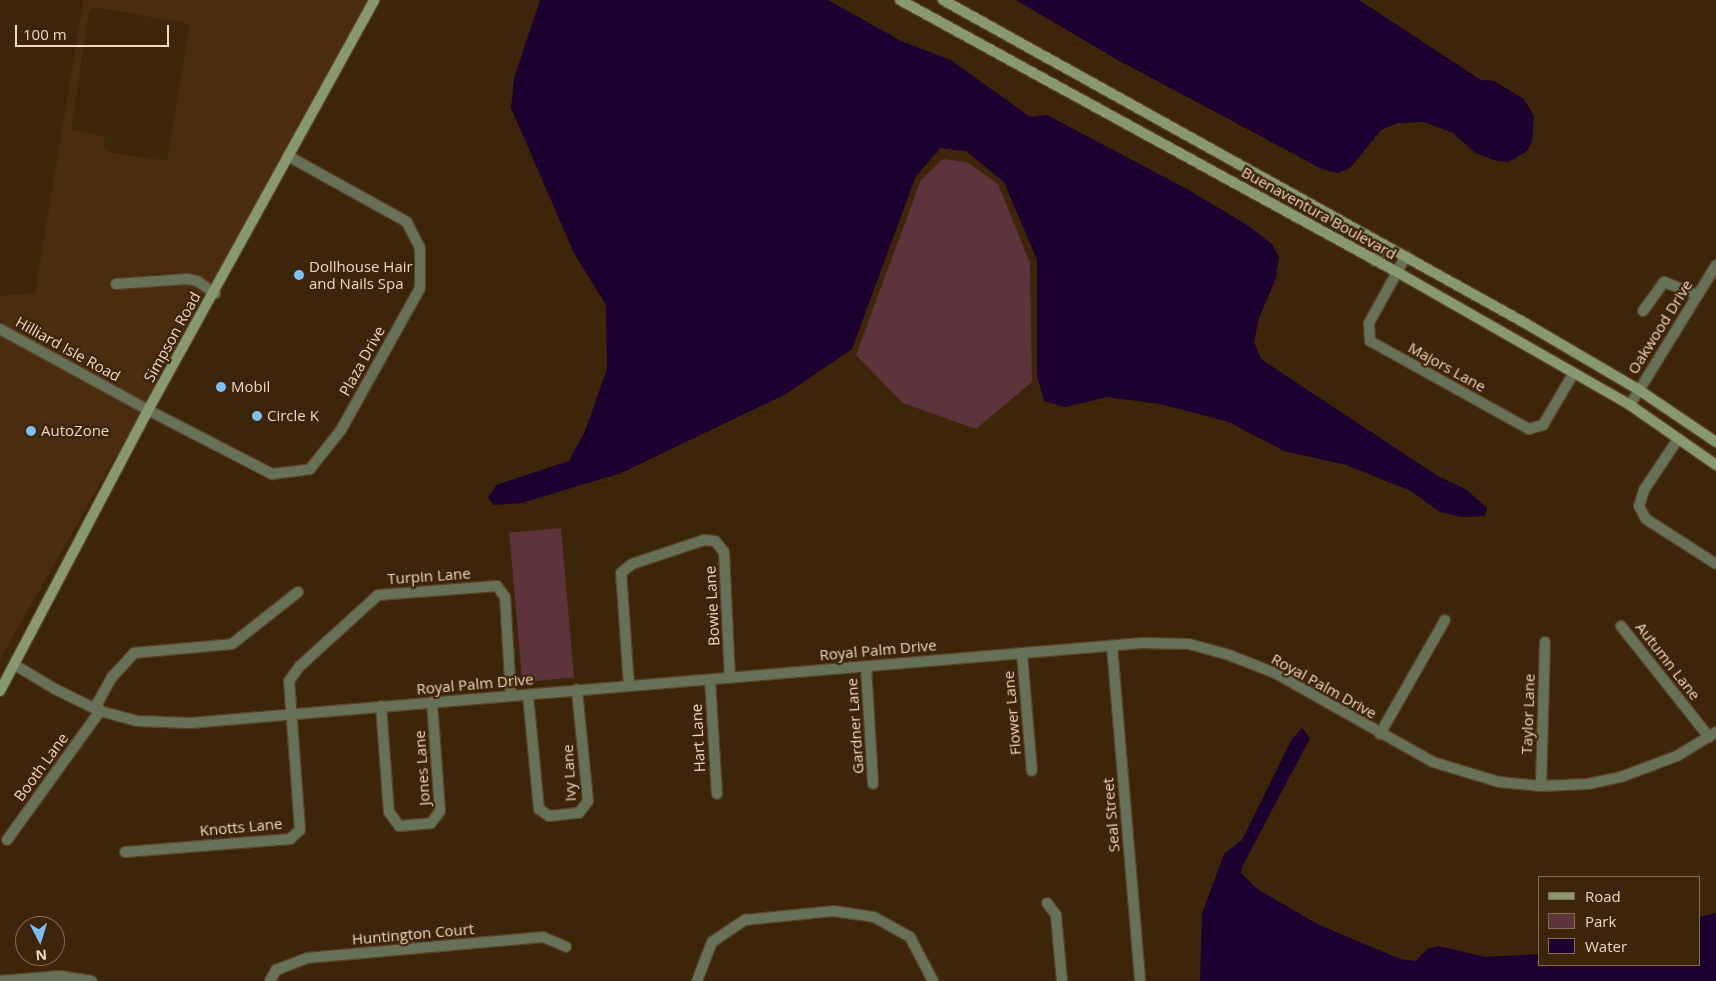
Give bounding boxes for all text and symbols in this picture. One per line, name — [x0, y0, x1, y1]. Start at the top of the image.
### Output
scale bar — [18, 15, 171, 47]
text: 100 m — [23, 24, 67, 44]
street label: Buenaventura Boulevard — [1238, 163, 1400, 263]
place label: Dollhouse Hair and Nails Spa — [309, 257, 413, 292]
marker: Dollhouse Hair and Nails Spa — [293, 269, 305, 281]
street label: Oakwood Drive — [1624, 277, 1696, 377]
street label: Simpson Road — [140, 289, 204, 385]
street label: Hilliard Isle Road — [12, 313, 124, 385]
street label: Plaza Drive — [335, 323, 389, 399]
street label: Majors Lane — [1405, 338, 1489, 396]
place label: Mobil — [231, 378, 270, 396]
marker: Mobil — [215, 381, 227, 393]
place label: Circle K — [267, 407, 319, 425]
marker: Circle K — [251, 410, 263, 422]
place label: AutoZone — [41, 422, 109, 440]
marker: AutoZone — [25, 425, 37, 437]
street label: Turpin Lane — [387, 564, 471, 588]
street label: Bowie Lane — [701, 565, 723, 647]
street label: Autumn Lane — [1632, 618, 1704, 704]
street label: Royal Palm Drive — [819, 636, 937, 664]
street label: Royal Palm Drive — [1268, 650, 1380, 722]
street label: Royal Palm Drive — [416, 670, 534, 698]
street label: Flower Lane — [999, 670, 1025, 756]
street label: Taylor Lane — [1518, 673, 1538, 755]
street label: Gardner Lane — [843, 677, 867, 775]
street label: Hart Lane — [687, 703, 709, 773]
street label: Booth Lane — [10, 729, 72, 805]
street label: Jones Lane — [410, 730, 434, 806]
street label: Ivy Lane — [559, 744, 579, 802]
street label: Seal Street — [1099, 777, 1123, 853]
street label: Knotts Lane — [199, 814, 283, 840]
legend — [1538, 876, 1701, 966]
text: Road — [1585, 886, 1621, 906]
text: Park — [1585, 911, 1616, 931]
north arrow — [15, 916, 65, 966]
street label: Huntington Court — [351, 920, 475, 948]
text: Water — [1585, 936, 1627, 956]
text: N — [35, 945, 48, 965]

